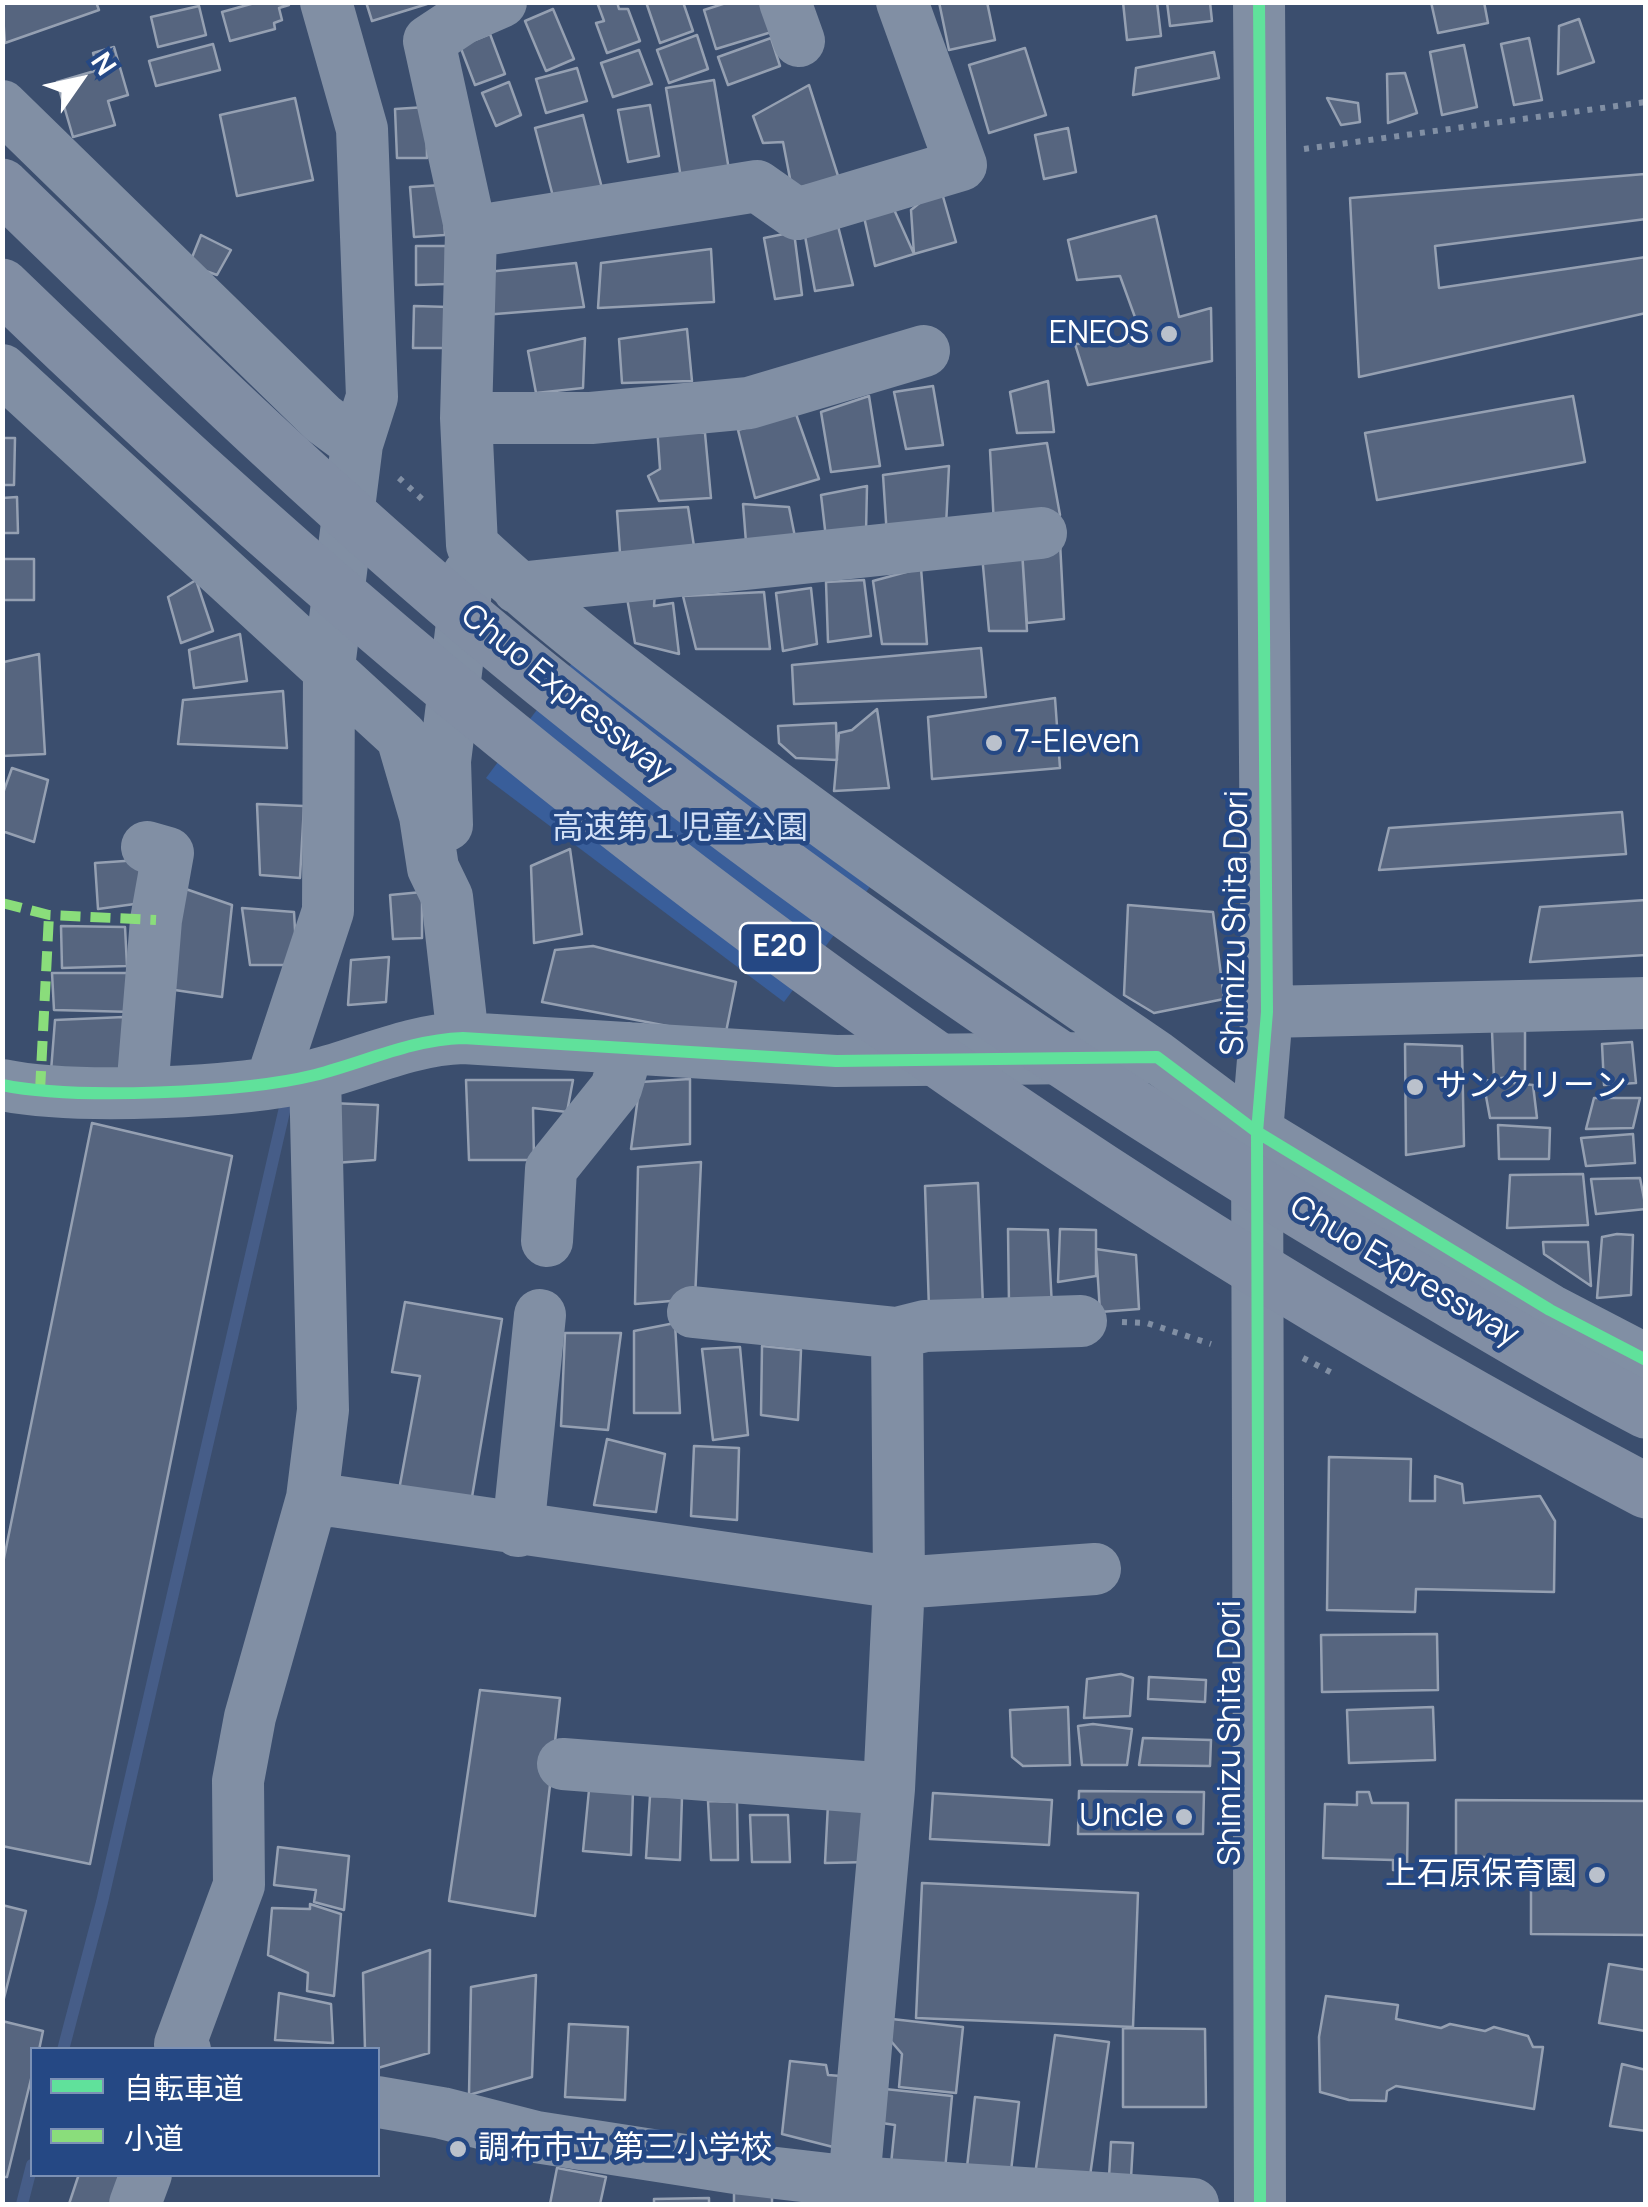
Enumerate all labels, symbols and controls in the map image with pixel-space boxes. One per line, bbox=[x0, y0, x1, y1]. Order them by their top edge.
north arrow bbox=[30, 30, 130, 130]
text: N bbox=[83, 44, 126, 82]
place label: ENEOS bbox=[1049, 315, 1149, 353]
marker: ENEOS bbox=[1158, 323, 1180, 345]
street label: Chuo Expressway bbox=[453, 597, 679, 791]
place label: 7-Eleven bbox=[1014, 724, 1140, 762]
marker: 7-Eleven bbox=[983, 732, 1005, 754]
street label: Shimizu Shita Dori bbox=[1214, 790, 1258, 1056]
park label: 高速第１児童公園 bbox=[552, 810, 808, 848]
road number: E20 bbox=[740, 923, 820, 973]
place label: サンクリーン bbox=[1435, 1068, 1627, 1106]
marker: サンクリーン bbox=[1404, 1076, 1426, 1098]
street label: Chuo Expressway bbox=[1282, 1188, 1526, 1356]
street label: Shimizu Shita Dori bbox=[1212, 1600, 1250, 1866]
place label: Uncle bbox=[1079, 1798, 1164, 1836]
marker: Uncle bbox=[1173, 1806, 1195, 1828]
place label: 上石原保育園 bbox=[1385, 1856, 1577, 1894]
marker: 上石原保育園 bbox=[1586, 1864, 1608, 1886]
legend bbox=[30, 2047, 380, 2177]
text: 自転車道 bbox=[124, 2067, 244, 2108]
text: 小道 bbox=[124, 2117, 184, 2158]
place label: 調布市立 第三小学校 bbox=[478, 2130, 772, 2168]
marker: 調布市立 第三小学校 bbox=[447, 2138, 469, 2160]

